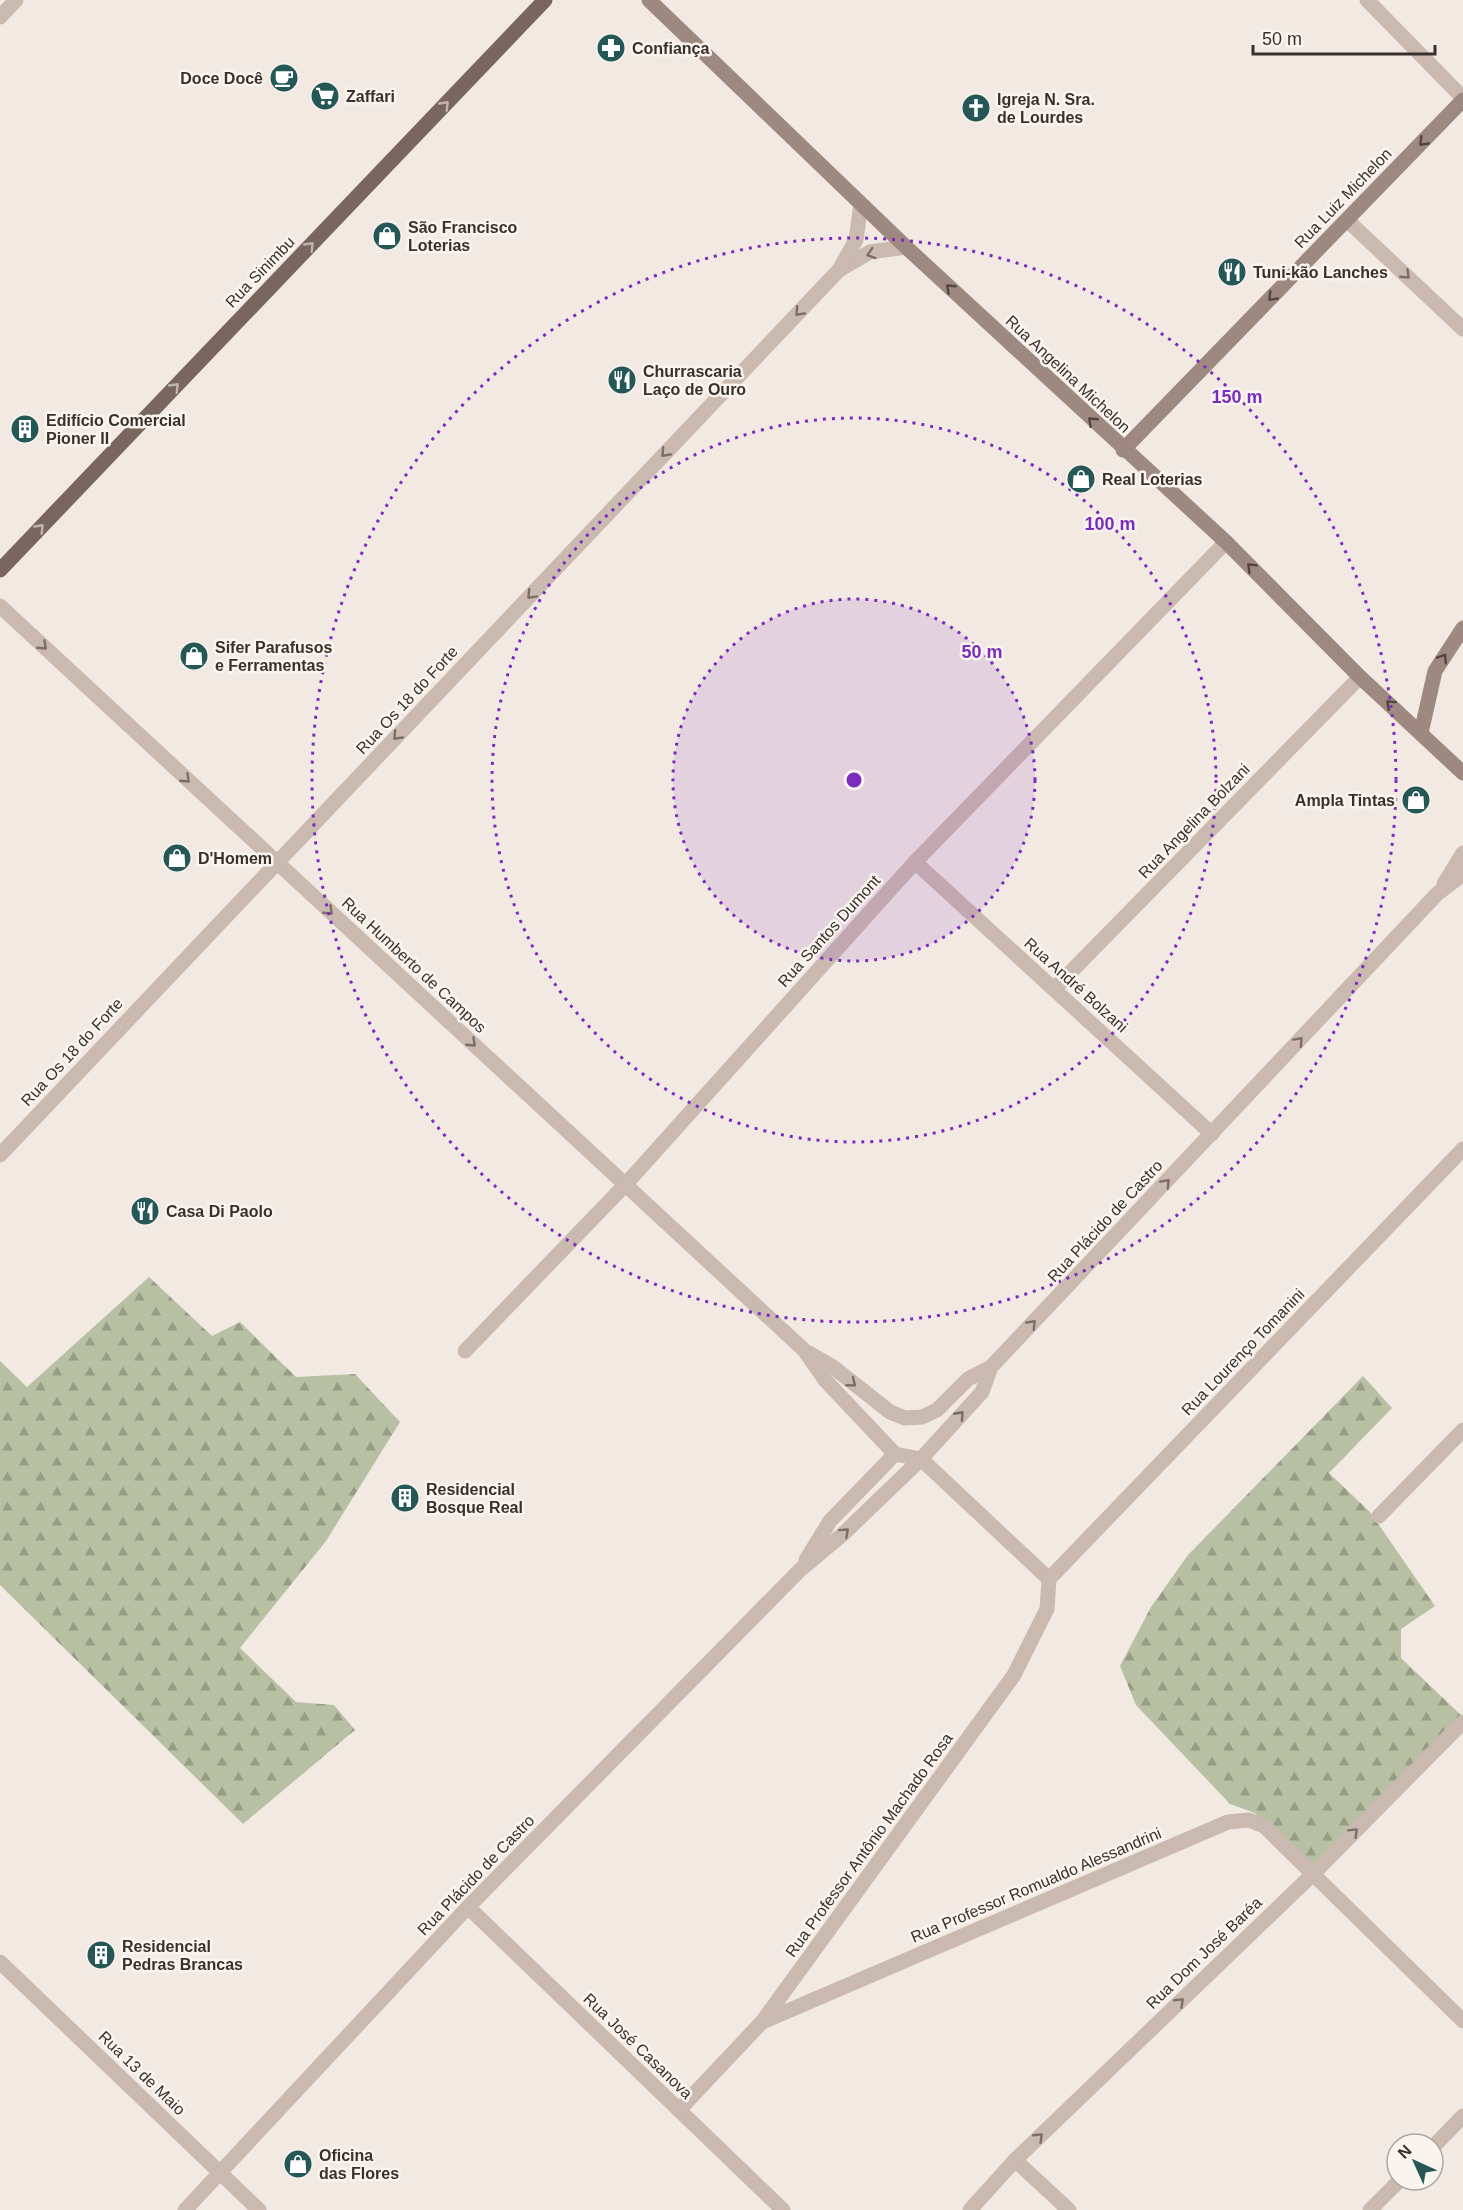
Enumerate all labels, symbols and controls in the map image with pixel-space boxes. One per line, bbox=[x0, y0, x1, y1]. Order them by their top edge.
scale bar bbox=[1253, 18, 1434, 56]
text: 50 m bbox=[1262, 29, 1302, 49]
pharmacy icon: Confiança bbox=[595, 32, 627, 64]
place label: Confiança bbox=[632, 40, 709, 57]
cafe icon: Doce Docê bbox=[268, 62, 300, 94]
place label: Doce Docê bbox=[180, 70, 263, 87]
supermarket icon: Zaffari bbox=[309, 80, 341, 112]
place label: Zaffari bbox=[346, 88, 395, 105]
place label: Igreja N. Sra. de Lourdes bbox=[997, 91, 1095, 126]
church icon: Igreja N. Sra. de Lourdes bbox=[960, 92, 992, 124]
one-way arrow bbox=[438, 101, 449, 111]
one-way arrow bbox=[1419, 135, 1430, 146]
street label: Rua Luiz Michelon bbox=[1291, 145, 1395, 251]
place label: São Francisco Loterias bbox=[408, 219, 518, 254]
shop icon: São Francisco Loterias bbox=[371, 220, 403, 252]
street label: Rua Sinimbu bbox=[222, 233, 298, 311]
one-way arrow bbox=[303, 242, 314, 252]
one-way arrow bbox=[866, 247, 877, 259]
restaurant icon: Tuni-kão Lanches bbox=[1216, 256, 1248, 288]
place label: Tuni-kão Lanches bbox=[1253, 264, 1388, 281]
one-way arrow bbox=[1399, 268, 1409, 279]
one-way arrow bbox=[946, 284, 956, 295]
one-way arrow bbox=[1269, 290, 1280, 301]
one-way arrow bbox=[795, 305, 806, 316]
street label: Rua Angelina Michelon bbox=[1002, 312, 1134, 436]
place label: Churrascaria Laço de Ouro bbox=[643, 363, 746, 398]
restaurant icon: Churrascaria Laço de Ouro bbox=[606, 364, 638, 396]
one-way arrow bbox=[168, 383, 179, 394]
text: 150 m bbox=[1211, 387, 1263, 407]
place label: Edifício Comercial Pioner II bbox=[46, 412, 186, 447]
building icon: Edifício Comercial Pioner II bbox=[9, 413, 41, 445]
one-way arrow bbox=[1089, 417, 1099, 428]
one-way arrow bbox=[661, 447, 672, 457]
shop icon: Real Loterias bbox=[1065, 463, 1097, 495]
place label: Real Loterias bbox=[1102, 471, 1203, 488]
text: 100 m bbox=[1084, 514, 1136, 534]
one-way arrow bbox=[33, 524, 44, 535]
one-way arrow bbox=[1247, 564, 1258, 574]
one-way arrow bbox=[527, 588, 538, 599]
one-way arrow bbox=[36, 639, 47, 650]
place label: Sifer Parafusos e Ferramentas bbox=[215, 639, 332, 674]
shop icon: Sifer Parafusos e Ferramentas bbox=[178, 640, 210, 672]
text: 50 m bbox=[961, 642, 1003, 662]
street label: Rua Os 18 do Forte bbox=[353, 643, 461, 757]
one-way arrow bbox=[1436, 654, 1447, 665]
one-way arrow bbox=[1386, 700, 1397, 711]
one-way arrow bbox=[393, 729, 404, 740]
street label: Rua Angelina Bolzani bbox=[1135, 760, 1253, 882]
centre of rings bbox=[844, 770, 864, 790]
one-way arrow bbox=[179, 772, 190, 783]
shop icon: Ampla Tintas bbox=[1400, 784, 1432, 816]
place label: Ampla Tintas bbox=[1295, 792, 1395, 809]
shop icon: D'Homem bbox=[161, 842, 193, 874]
place label: D'Homem bbox=[198, 850, 272, 867]
street label: Rua Santos Dumont bbox=[774, 871, 884, 990]
street label: Rua Humberto de Campos bbox=[339, 894, 489, 1036]
one-way arrow bbox=[323, 904, 333, 915]
street label: Rua André Bolzani bbox=[1021, 934, 1131, 1036]
street label: Rua Os 18 do Forte bbox=[18, 995, 126, 1109]
one-way arrow bbox=[465, 1036, 476, 1047]
one-way arrow bbox=[1292, 1037, 1303, 1048]
street label: Rua Plácido de Castro bbox=[1044, 1157, 1166, 1285]
one-way arrow bbox=[1159, 1179, 1170, 1190]
restaurant icon: Casa Di Paolo bbox=[129, 1195, 161, 1227]
place label: Casa Di Paolo bbox=[166, 1203, 273, 1220]
street label: Rua Lourenço Tomanini bbox=[1178, 1285, 1308, 1419]
one-way arrow bbox=[1024, 1321, 1035, 1332]
one-way arrow bbox=[846, 1375, 857, 1386]
one-way arrow bbox=[953, 1412, 964, 1422]
place label: Residencial Bosque Real bbox=[426, 1481, 523, 1516]
building icon: Residencial Bosque Real bbox=[389, 1482, 421, 1514]
one-way arrow bbox=[838, 1528, 848, 1539]
street label: Rua Professor Antônio Machado Rosa bbox=[782, 1730, 956, 1960]
street label: Rua Plácido de Castro bbox=[414, 1811, 538, 1938]
street label: Rua Professor Romualdo Alessandrini bbox=[908, 1824, 1164, 1946]
one-way arrow bbox=[1347, 1829, 1358, 1840]
street label: Rua Dom José Baréa bbox=[1143, 1894, 1265, 2012]
place label: Residencial Pedras Brancas bbox=[122, 1938, 243, 1973]
building icon: Residencial Pedras Brancas bbox=[85, 1939, 117, 1971]
street label: Rua José Casanova bbox=[580, 1990, 696, 2102]
one-way arrow bbox=[1173, 1998, 1183, 2009]
street label: Rua 13 de Maio bbox=[95, 2028, 189, 2118]
north arrow bbox=[1385, 2132, 1445, 2192]
one-way arrow bbox=[1032, 2134, 1043, 2145]
text: N bbox=[1395, 2142, 1415, 2162]
place label: Oficina das Flores bbox=[319, 2147, 399, 2182]
shop icon: Oficina das Flores bbox=[282, 2148, 314, 2180]

